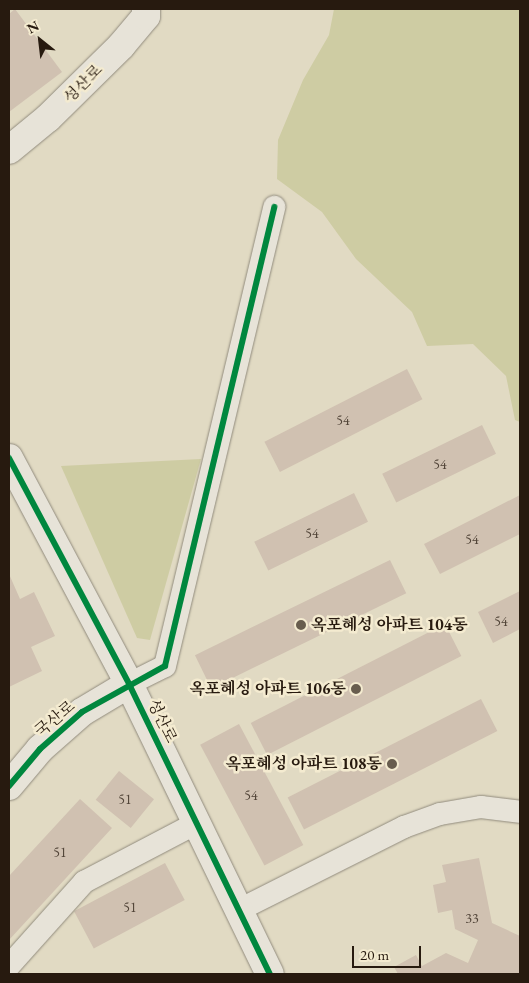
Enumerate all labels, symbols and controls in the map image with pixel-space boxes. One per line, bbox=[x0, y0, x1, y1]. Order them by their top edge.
north arrow bbox=[15, 15, 65, 65]
text: N bbox=[23, 16, 42, 38]
street label: 성산로 bbox=[60, 61, 106, 107]
house number: 54 bbox=[336, 412, 350, 428]
house number: 54 bbox=[433, 456, 447, 472]
house number: 54 bbox=[305, 525, 319, 541]
house number: 54 bbox=[465, 531, 479, 547]
house number: 54 bbox=[494, 613, 508, 629]
place label: 옥포혜성 아파트 104동 bbox=[311, 615, 468, 635]
marker: 옥포혜성 아파트 104동 bbox=[295, 619, 307, 631]
place label: 옥포혜성 아파트 106동 bbox=[189, 679, 346, 699]
marker: 옥포혜성 아파트 106동 bbox=[350, 683, 362, 695]
street label: 성산로 bbox=[143, 696, 181, 746]
street label: 국산로 bbox=[31, 697, 79, 741]
place label: 옥포혜성 아파트 108동 bbox=[225, 754, 382, 774]
marker: 옥포혜성 아파트 108동 bbox=[386, 758, 398, 770]
house number: 54 bbox=[244, 787, 258, 803]
house number: 51 bbox=[118, 791, 132, 807]
house number: 51 bbox=[53, 844, 67, 860]
house number: 51 bbox=[123, 899, 137, 915]
house number: 33 bbox=[465, 910, 479, 926]
scale bar bbox=[354, 936, 423, 968]
text: 20 m bbox=[360, 945, 389, 964]

